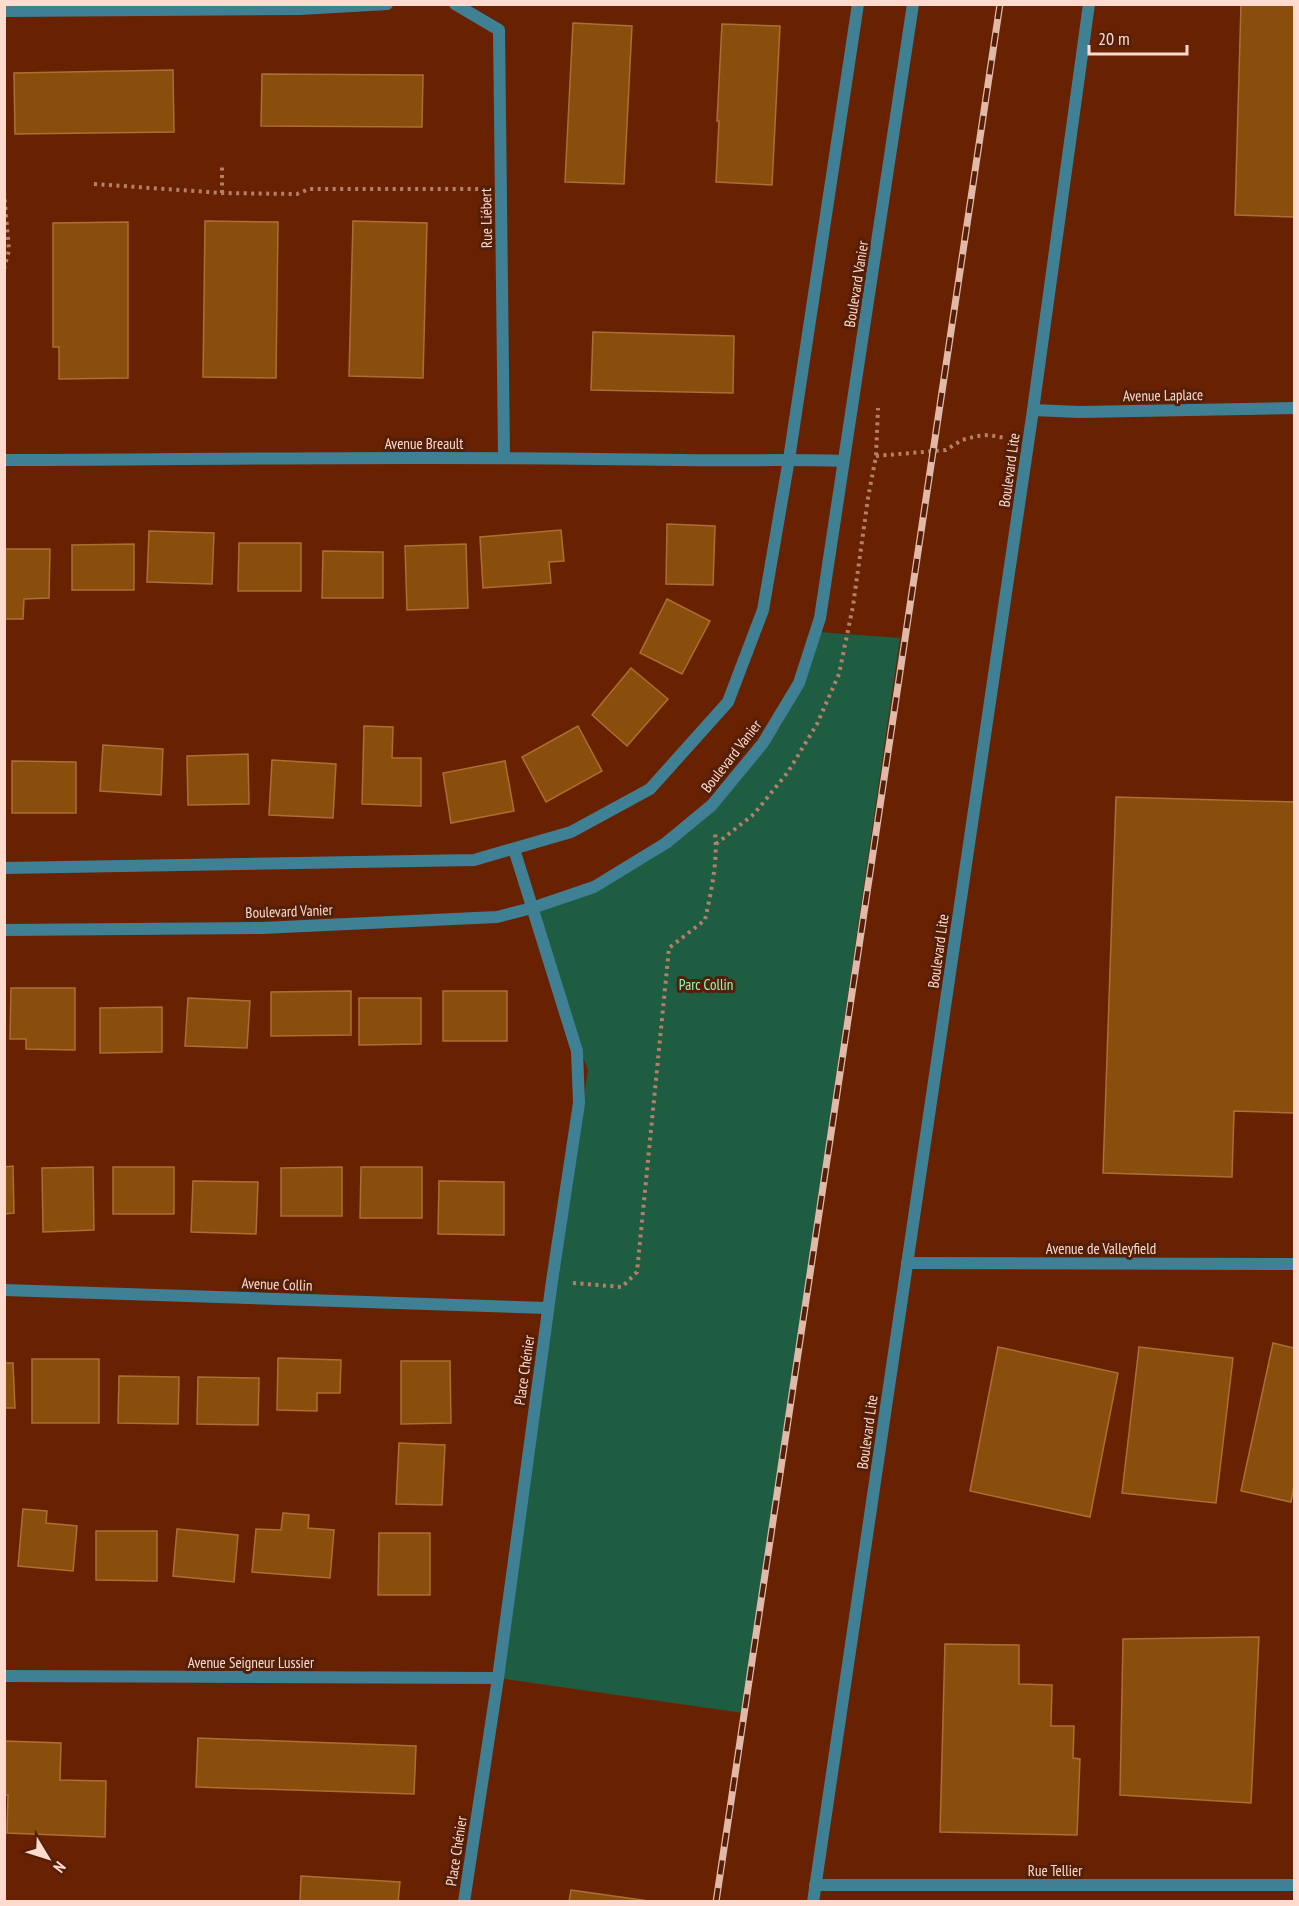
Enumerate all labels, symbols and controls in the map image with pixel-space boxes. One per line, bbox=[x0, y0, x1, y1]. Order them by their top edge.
scale bar bbox=[1089, 18, 1186, 56]
text: 20 m bbox=[1098, 27, 1130, 50]
street label: Rue Liébert bbox=[476, 188, 496, 248]
street label: Boulevard Vanier bbox=[840, 239, 872, 329]
street label: Avenue Laplace bbox=[1123, 385, 1203, 405]
street label: Boulevard Lite bbox=[994, 432, 1024, 508]
street label: Avenue Breault bbox=[385, 434, 463, 453]
street label: Boulevard Vanier bbox=[697, 715, 766, 796]
street label: Boulevard Vanier bbox=[245, 900, 334, 922]
street label: Boulevard Lite bbox=[923, 913, 953, 989]
park label: Parc Collin bbox=[679, 975, 733, 994]
street label: Avenue de Valleyfield bbox=[1046, 1239, 1156, 1258]
street label: Avenue Collin bbox=[241, 1273, 313, 1295]
street label: Place Chénier bbox=[510, 1333, 538, 1406]
street label: Boulevard Lite bbox=[852, 1394, 882, 1470]
street label: Avenue Seigneur Lussier bbox=[188, 1653, 315, 1672]
street label: Place Chénier bbox=[441, 1814, 471, 1887]
north arrow bbox=[18, 1828, 78, 1888]
text: N bbox=[49, 1858, 70, 1877]
street label: Rue Tellier bbox=[1028, 1861, 1083, 1880]

